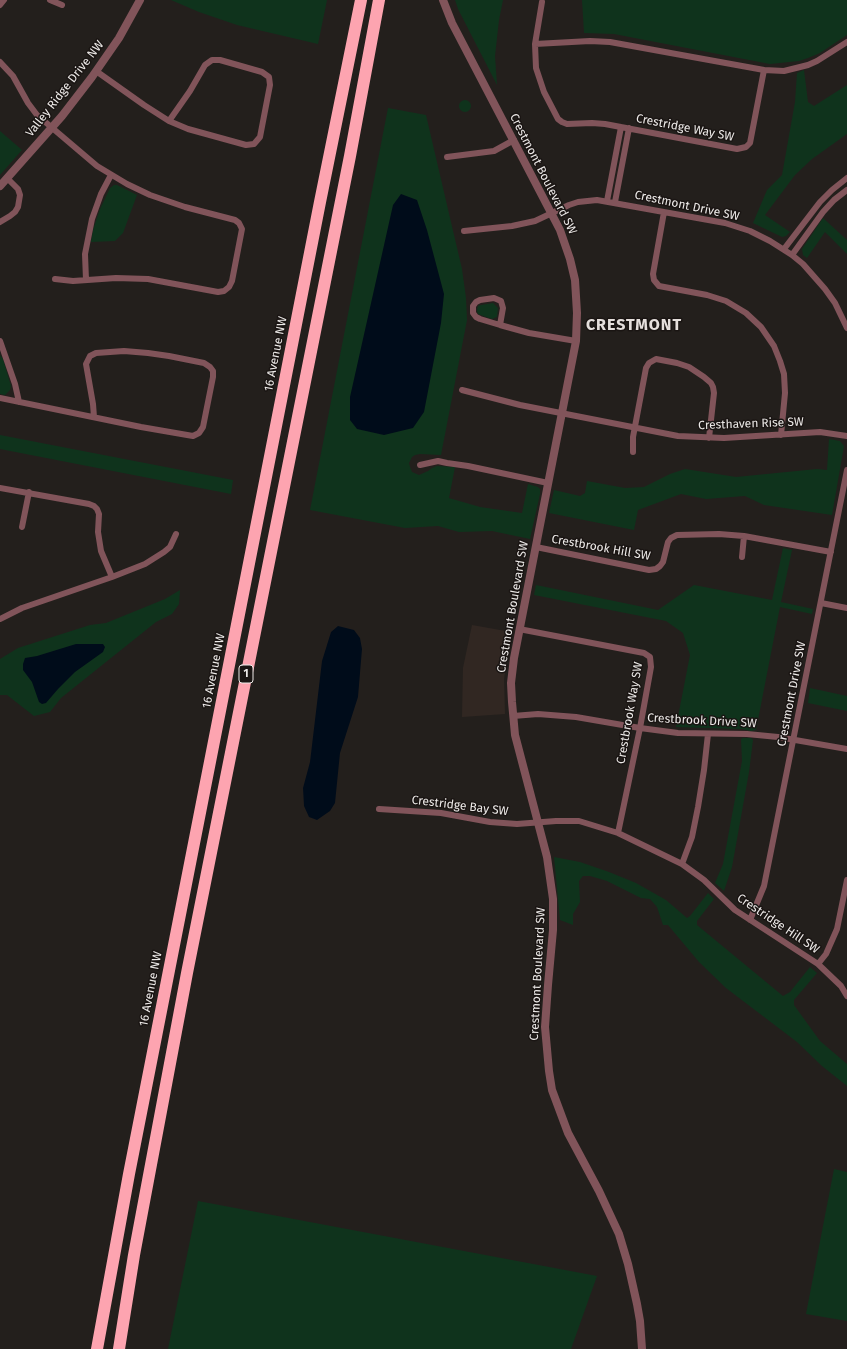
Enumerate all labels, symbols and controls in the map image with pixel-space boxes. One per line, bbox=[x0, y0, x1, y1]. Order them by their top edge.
street label: Valley Ridge Drive NW bbox=[23, 38, 107, 140]
street label: Crestmont Boulevard SW bbox=[506, 111, 580, 237]
street label: Crestridge Way SW bbox=[635, 111, 735, 145]
street label: Crestmont Drive SW bbox=[633, 188, 741, 224]
street label: 16 Avenue NW bbox=[262, 315, 290, 393]
district label: CRESTMONT bbox=[586, 316, 682, 336]
street label: Cresthaven Rise SW bbox=[698, 415, 804, 433]
street label: Crestbrook Hill SW bbox=[550, 532, 652, 564]
street label: Crestmont Boulevard SW bbox=[494, 540, 532, 674]
street label: 16 Avenue NW bbox=[200, 632, 228, 710]
street label: Crestmont Drive SW bbox=[775, 640, 809, 748]
street label: Crestbrook Way SW bbox=[614, 661, 646, 765]
road number: 1 bbox=[239, 665, 253, 683]
street label: Crestbrook Drive SW bbox=[647, 711, 757, 731]
street label: Crestridge Bay SW bbox=[411, 793, 509, 819]
street label: Crestridge Hill SW bbox=[734, 891, 822, 957]
street label: Crestmont Boulevard SW bbox=[527, 907, 549, 1041]
street label: 16 Avenue NW bbox=[137, 950, 165, 1028]

